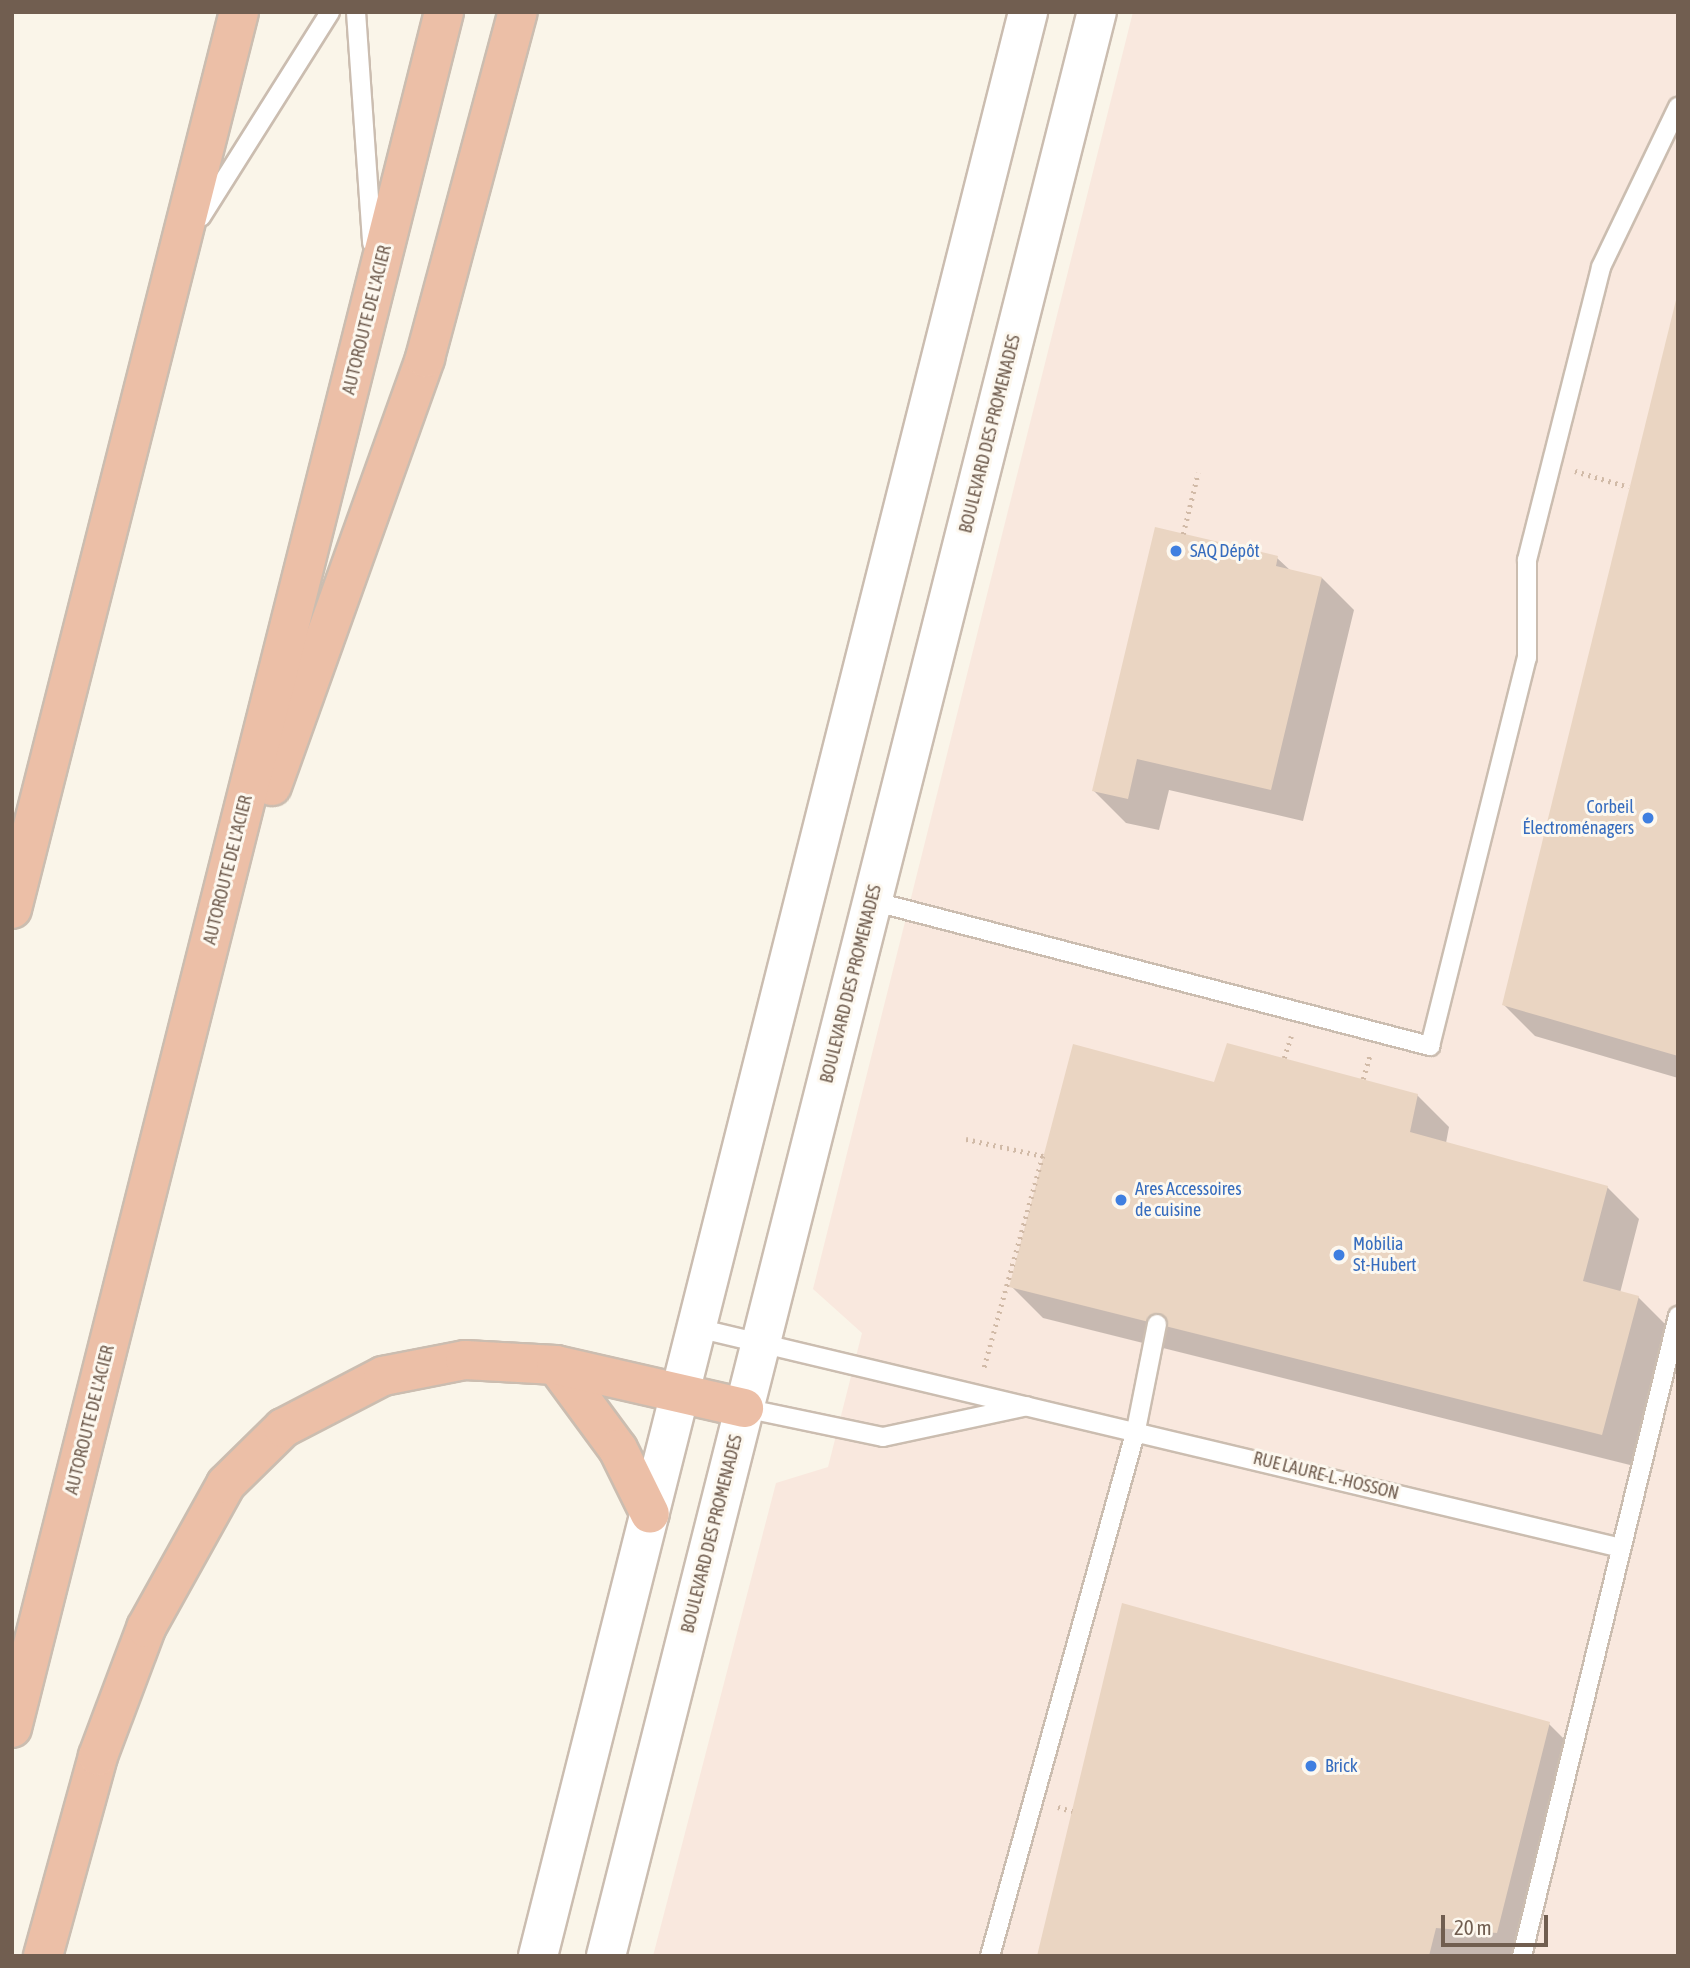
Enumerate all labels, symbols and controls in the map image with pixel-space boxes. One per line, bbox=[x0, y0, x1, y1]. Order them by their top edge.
street label: AUTOROUTE DE L'ACIER bbox=[338, 243, 396, 397]
street label: BOULEVARD DES PROMENADES bbox=[955, 333, 1025, 535]
place label: SAQ Dépôt bbox=[1190, 540, 1260, 562]
marker: SAQ Dépôt bbox=[1168, 543, 1184, 559]
street label: AUTOROUTE DE L'ACIER bbox=[199, 793, 257, 947]
place label: Corbeil Électroménagers bbox=[1523, 797, 1634, 840]
marker: Corbeil Électroménagers bbox=[1640, 810, 1656, 826]
street label: BOULEVARD DES PROMENADES bbox=[816, 883, 886, 1085]
place label: Ares Accessoires de cuisine bbox=[1135, 1179, 1242, 1222]
marker: Ares Accessoires de cuisine bbox=[1113, 1192, 1129, 1208]
place label: Mobilia St-Hubert bbox=[1353, 1234, 1416, 1276]
marker: Mobilia St-Hubert bbox=[1331, 1247, 1347, 1263]
street label: AUTOROUTE DE L'ACIER bbox=[61, 1343, 119, 1497]
street label: BOULEVARD DES PROMENADES bbox=[677, 1433, 747, 1635]
street label: RUE LAURE-L.-HOSSON bbox=[1251, 1447, 1401, 1505]
place label: Brick bbox=[1325, 1755, 1358, 1777]
marker: Brick bbox=[1303, 1758, 1319, 1774]
scale bar bbox=[1445, 1902, 1552, 1946]
text: 20 m bbox=[1454, 1915, 1492, 1939]

